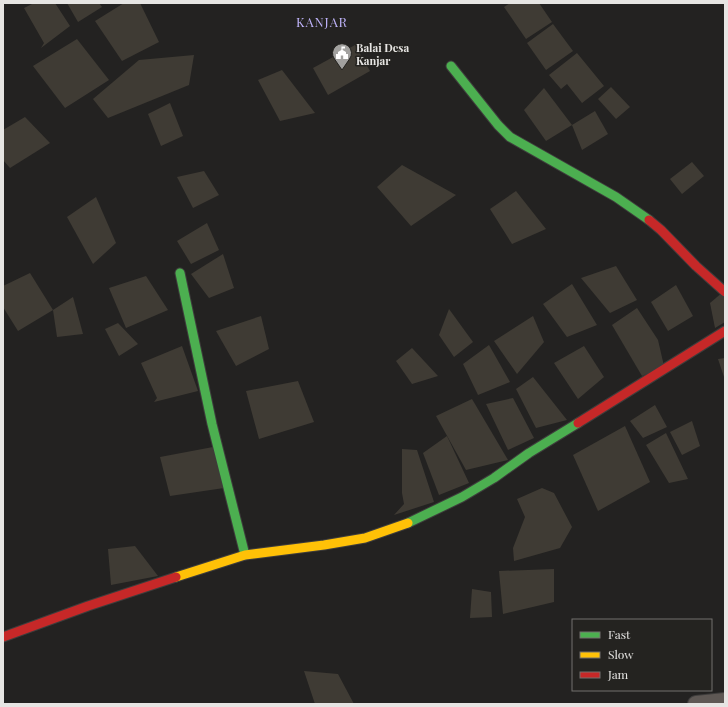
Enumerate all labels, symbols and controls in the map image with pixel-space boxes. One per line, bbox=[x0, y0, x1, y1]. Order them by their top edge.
district label: KANJAR bbox=[296, 13, 348, 30]
place label: Balai Desa Kanjar bbox=[356, 40, 409, 68]
public building icon: Balai Desa Kanjar bbox=[331, 42, 353, 70]
legend bbox=[572, 619, 712, 691]
text: Fast bbox=[608, 626, 631, 642]
text: Slow bbox=[608, 646, 634, 662]
text: Jam bbox=[607, 666, 629, 682]

